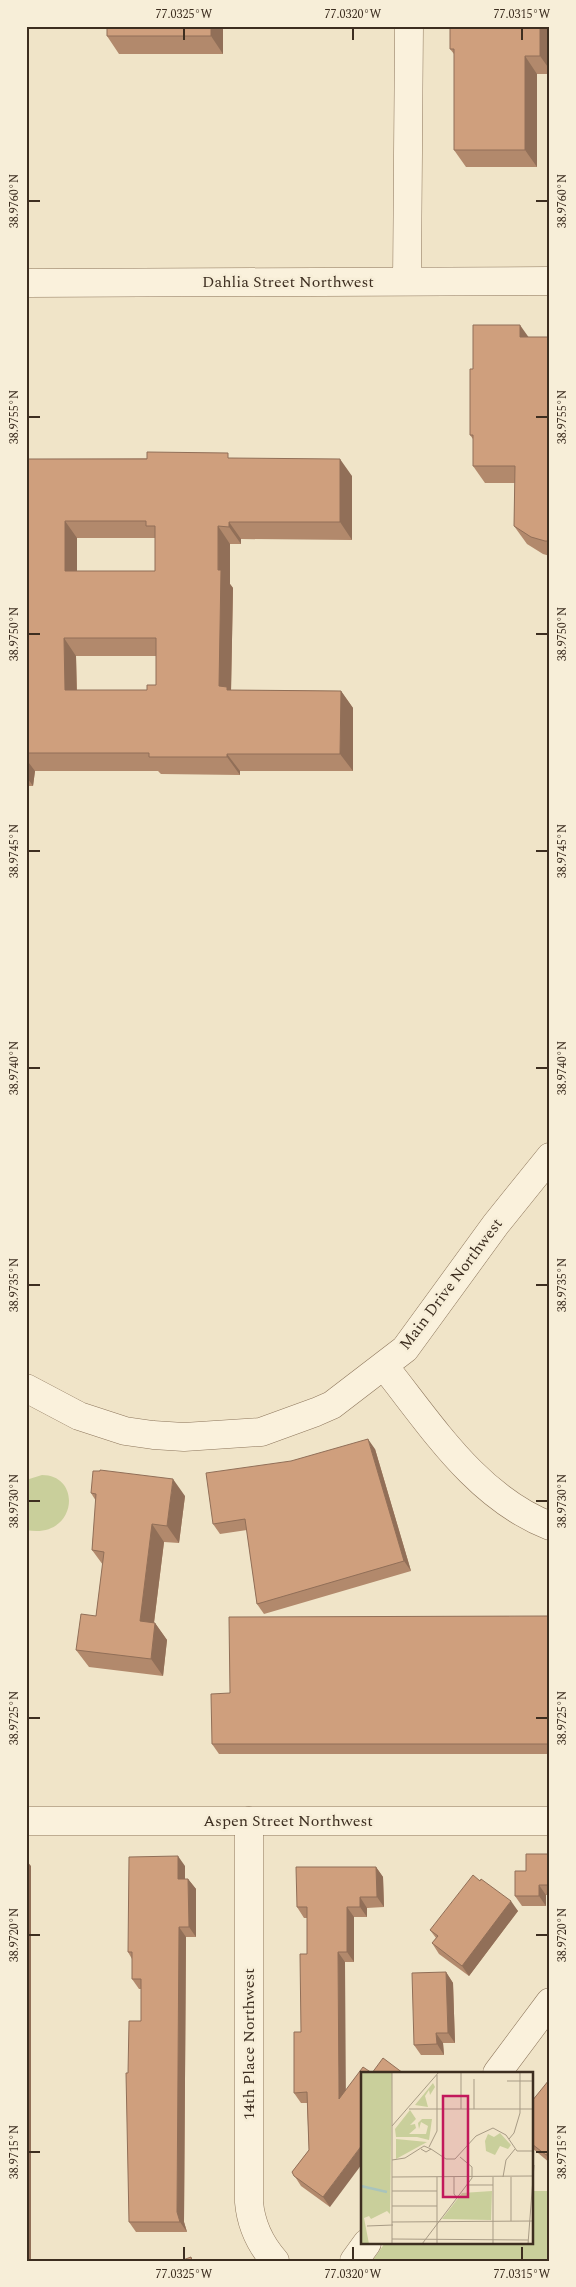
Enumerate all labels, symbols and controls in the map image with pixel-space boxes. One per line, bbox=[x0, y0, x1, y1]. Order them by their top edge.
text: 77.0325°W bbox=[156, 5, 213, 24]
text: 77.0320°W bbox=[325, 5, 382, 24]
text: 77.0315°W bbox=[494, 5, 551, 24]
text: 38.9760°N bbox=[5, 174, 24, 228]
text: 38.9760°N bbox=[553, 174, 572, 228]
street label: Dahlia Street Northwest bbox=[202, 270, 374, 294]
text: 38.9755°N bbox=[5, 390, 24, 444]
text: 38.9755°N bbox=[553, 390, 572, 444]
text: 38.9750°N bbox=[5, 607, 24, 661]
text: 38.9750°N bbox=[553, 607, 572, 661]
text: 38.9745°N bbox=[5, 824, 24, 878]
text: 38.9745°N bbox=[553, 824, 572, 878]
text: 38.9740°N bbox=[5, 1041, 24, 1095]
text: 38.9740°N bbox=[553, 1041, 572, 1095]
street label: Main Drive Northwest bbox=[393, 1213, 509, 1355]
text: 38.9735°N bbox=[5, 1258, 24, 1312]
text: 38.9735°N bbox=[553, 1258, 572, 1312]
text: 38.9730°N bbox=[5, 1474, 24, 1528]
text: 38.9730°N bbox=[553, 1474, 572, 1528]
text: 38.9725°N bbox=[5, 1691, 24, 1745]
text: 38.9725°N bbox=[553, 1691, 572, 1745]
street label: Aspen Street Northwest bbox=[203, 1809, 373, 1833]
text: 38.9720°N bbox=[5, 1908, 24, 1962]
text: 38.9720°N bbox=[553, 1908, 572, 1962]
street label: 14th Place Northwest bbox=[237, 1968, 261, 2120]
inset map bbox=[361, 2072, 534, 2244]
text: 38.9715°N bbox=[5, 2125, 24, 2179]
text: 38.9715°N bbox=[553, 2125, 572, 2179]
text: 77.0325°W bbox=[156, 2265, 213, 2284]
text: 77.0320°W bbox=[325, 2265, 382, 2284]
text: 77.0315°W bbox=[494, 2265, 551, 2284]

